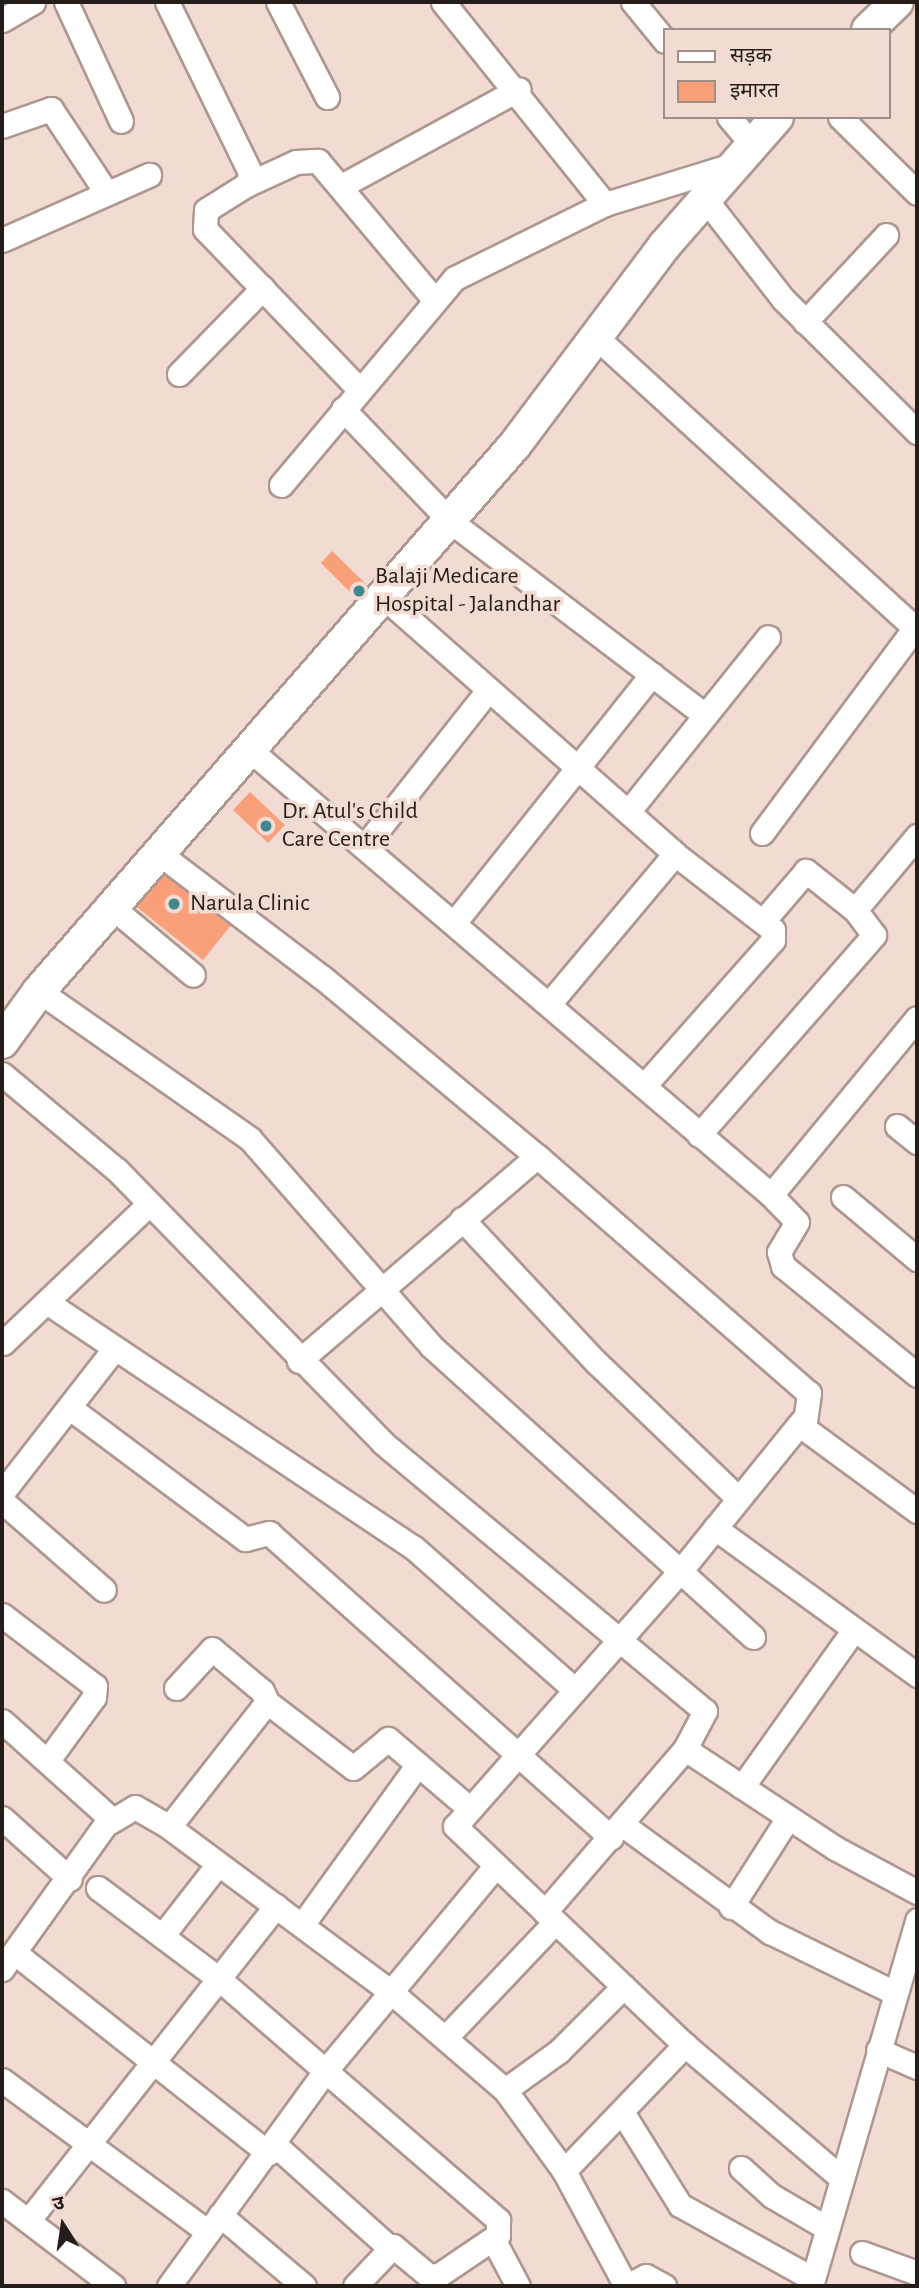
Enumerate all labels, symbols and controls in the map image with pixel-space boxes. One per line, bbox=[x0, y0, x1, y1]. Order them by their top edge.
legend bbox=[664, 28, 891, 119]
text: सड़क bbox=[730, 45, 772, 66]
text: इमारत bbox=[730, 80, 779, 101]
place label: Balaji Medicare Hospital - Jalandhar bbox=[375, 563, 560, 619]
marker: Balaji Medicare Hospital - Jalandhar bbox=[349, 581, 369, 601]
place label: Dr. Atul's Child Care Centre bbox=[282, 798, 418, 854]
marker: Dr. Atul's Child Care Centre bbox=[256, 816, 276, 836]
place label: Narula Clinic bbox=[190, 890, 309, 918]
marker: Narula Clinic bbox=[164, 894, 184, 914]
north arrow bbox=[28, 2190, 98, 2260]
text: उ bbox=[51, 2194, 66, 2214]

